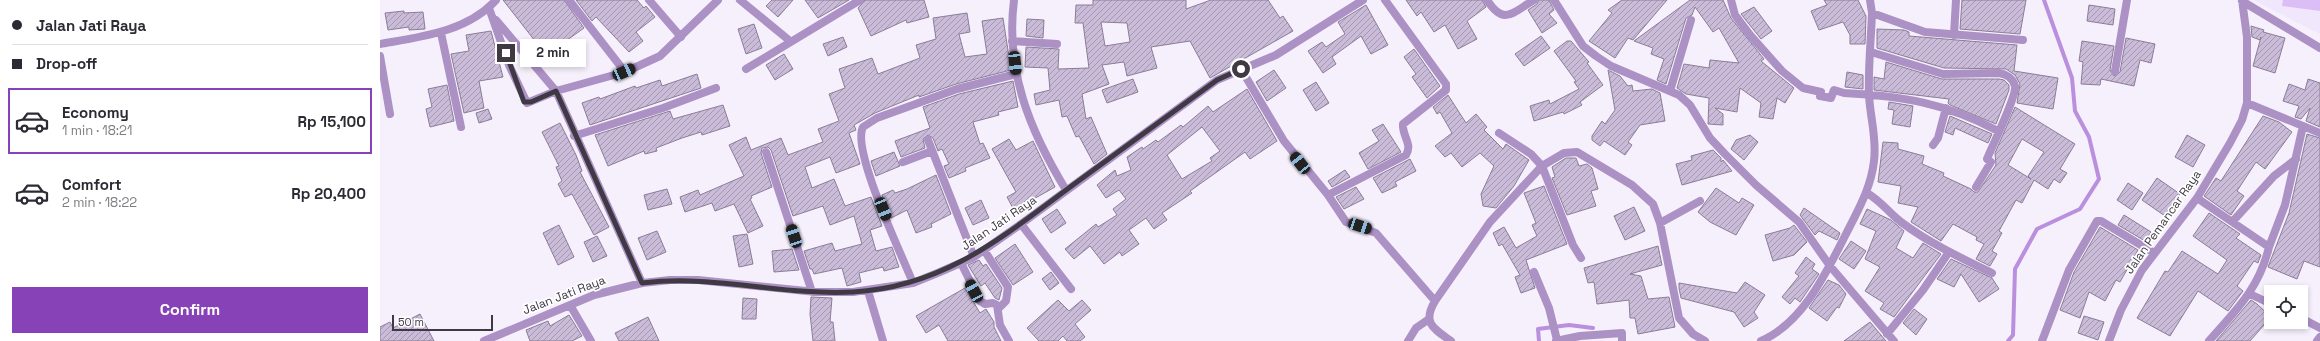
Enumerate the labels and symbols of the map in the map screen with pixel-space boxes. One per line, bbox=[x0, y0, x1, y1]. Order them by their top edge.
callout: 2 min bbox=[520, 39, 586, 67]
route end bbox=[497, 44, 515, 62]
car bbox=[1008, 50, 1022, 76]
route start bbox=[1232, 60, 1250, 78]
car bbox=[611, 62, 637, 82]
car bbox=[1288, 150, 1312, 176]
street label: Jalan Pemancar Raya bbox=[2121, 167, 2205, 277]
street label: Jalan Jati Raya bbox=[958, 192, 1040, 254]
car bbox=[873, 196, 893, 222]
car bbox=[1347, 217, 1373, 235]
car bbox=[785, 223, 803, 249]
street label: Jalan Jati Raya bbox=[520, 272, 608, 318]
car bbox=[963, 278, 985, 304]
scale bar bbox=[392, 313, 493, 332]

